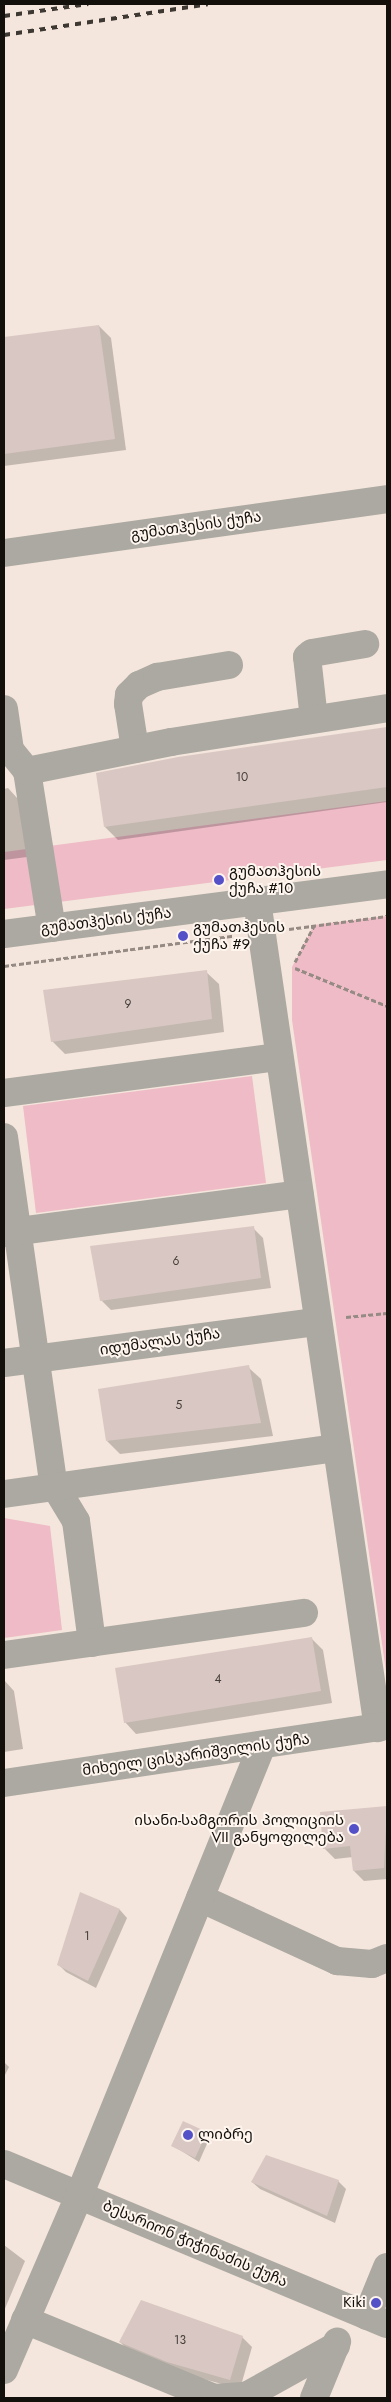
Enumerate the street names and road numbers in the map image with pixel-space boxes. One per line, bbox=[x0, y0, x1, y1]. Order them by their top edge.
street label: გუმათჰესის ქუჩა bbox=[130, 508, 262, 544]
street label: გუმათჰესის ქუჩა bbox=[40, 904, 172, 938]
street label: იდუმალას ქუჩა bbox=[99, 1325, 221, 1359]
street label: მიხეილ ცისკარიშვილის ქუჩა bbox=[81, 1730, 311, 1780]
street label: ბესარიონ ჭიჭინაძის ქუჩა bbox=[100, 2197, 290, 2291]

